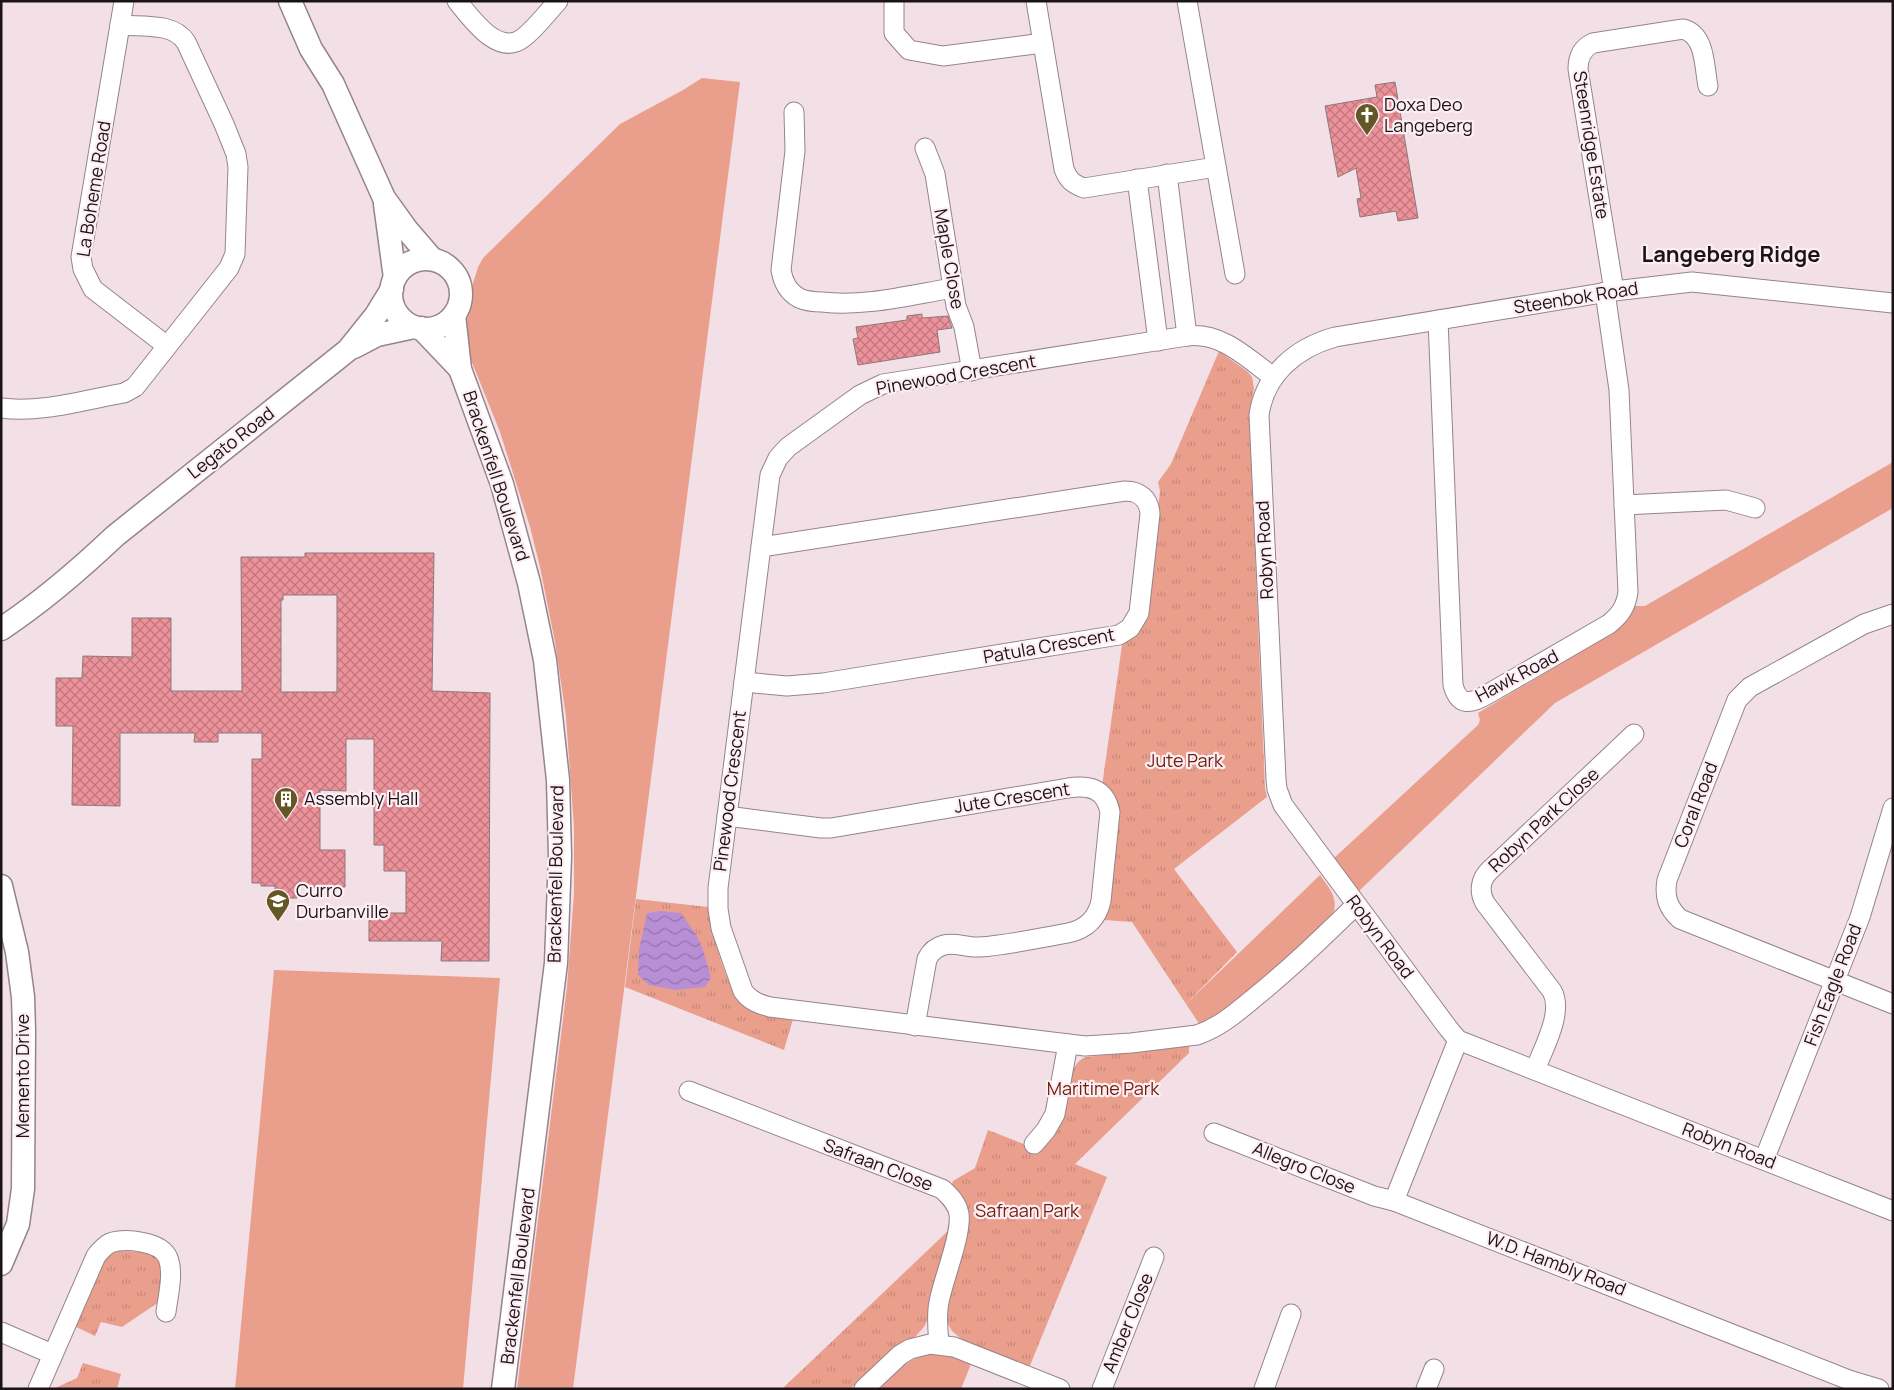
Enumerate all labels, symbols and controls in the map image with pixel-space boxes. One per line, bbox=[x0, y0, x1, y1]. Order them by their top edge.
street label: Steenridge Estate bbox=[1568, 69, 1616, 221]
place label: Doxa Deo Langeberg bbox=[1384, 92, 1473, 137]
church icon: Doxa Deo Langeberg bbox=[1354, 102, 1380, 136]
street label: La Boheme Road bbox=[70, 119, 116, 259]
street label: Maple Close bbox=[929, 207, 971, 311]
district label: Langeberg Ridge bbox=[1641, 239, 1821, 269]
street label: Steenbok Road bbox=[1512, 275, 1640, 319]
street label: Pinewood Crescent bbox=[874, 348, 1038, 400]
street label: Brackenfell Boulevard bbox=[458, 387, 536, 564]
street label: Legato Road bbox=[182, 401, 279, 484]
street label: Robyn Road bbox=[1249, 500, 1279, 600]
street label: Patula Crescent bbox=[981, 622, 1116, 668]
street label: Hawk Road bbox=[1471, 643, 1562, 707]
street label: Pinewood Crescent bbox=[707, 709, 751, 873]
park label: Jute Park bbox=[1147, 748, 1224, 772]
street label: Coral Road bbox=[1668, 758, 1722, 851]
street label: Robyn Park Close bbox=[1483, 762, 1604, 877]
street label: Jute Crescent bbox=[952, 776, 1072, 818]
street label: Brackenfell Boulevard bbox=[541, 785, 569, 963]
building icon: Assembly Hall bbox=[273, 786, 299, 820]
place label: Assembly Hall bbox=[304, 786, 419, 810]
place label: Curro Durbanville bbox=[296, 878, 389, 923]
school or university icon: Curro Durbanville bbox=[265, 888, 291, 922]
street label: Robyn Road bbox=[1342, 890, 1420, 983]
street label: Fish Eagle Road bbox=[1798, 920, 1866, 1049]
street label: Memento Drive bbox=[10, 1014, 34, 1138]
park label: Maritime Park bbox=[1047, 1076, 1160, 1100]
street label: Robyn Road bbox=[1679, 1116, 1780, 1174]
street label: Safraan Close bbox=[820, 1132, 937, 1196]
street label: Allegro Close bbox=[1249, 1136, 1359, 1199]
street label: Brackenfell Boulevard bbox=[494, 1186, 540, 1366]
park label: Safraan Park bbox=[975, 1198, 1080, 1222]
street label: W.D. Hambly Road bbox=[1483, 1225, 1630, 1301]
street label: Amber Close bbox=[1096, 1269, 1158, 1376]

